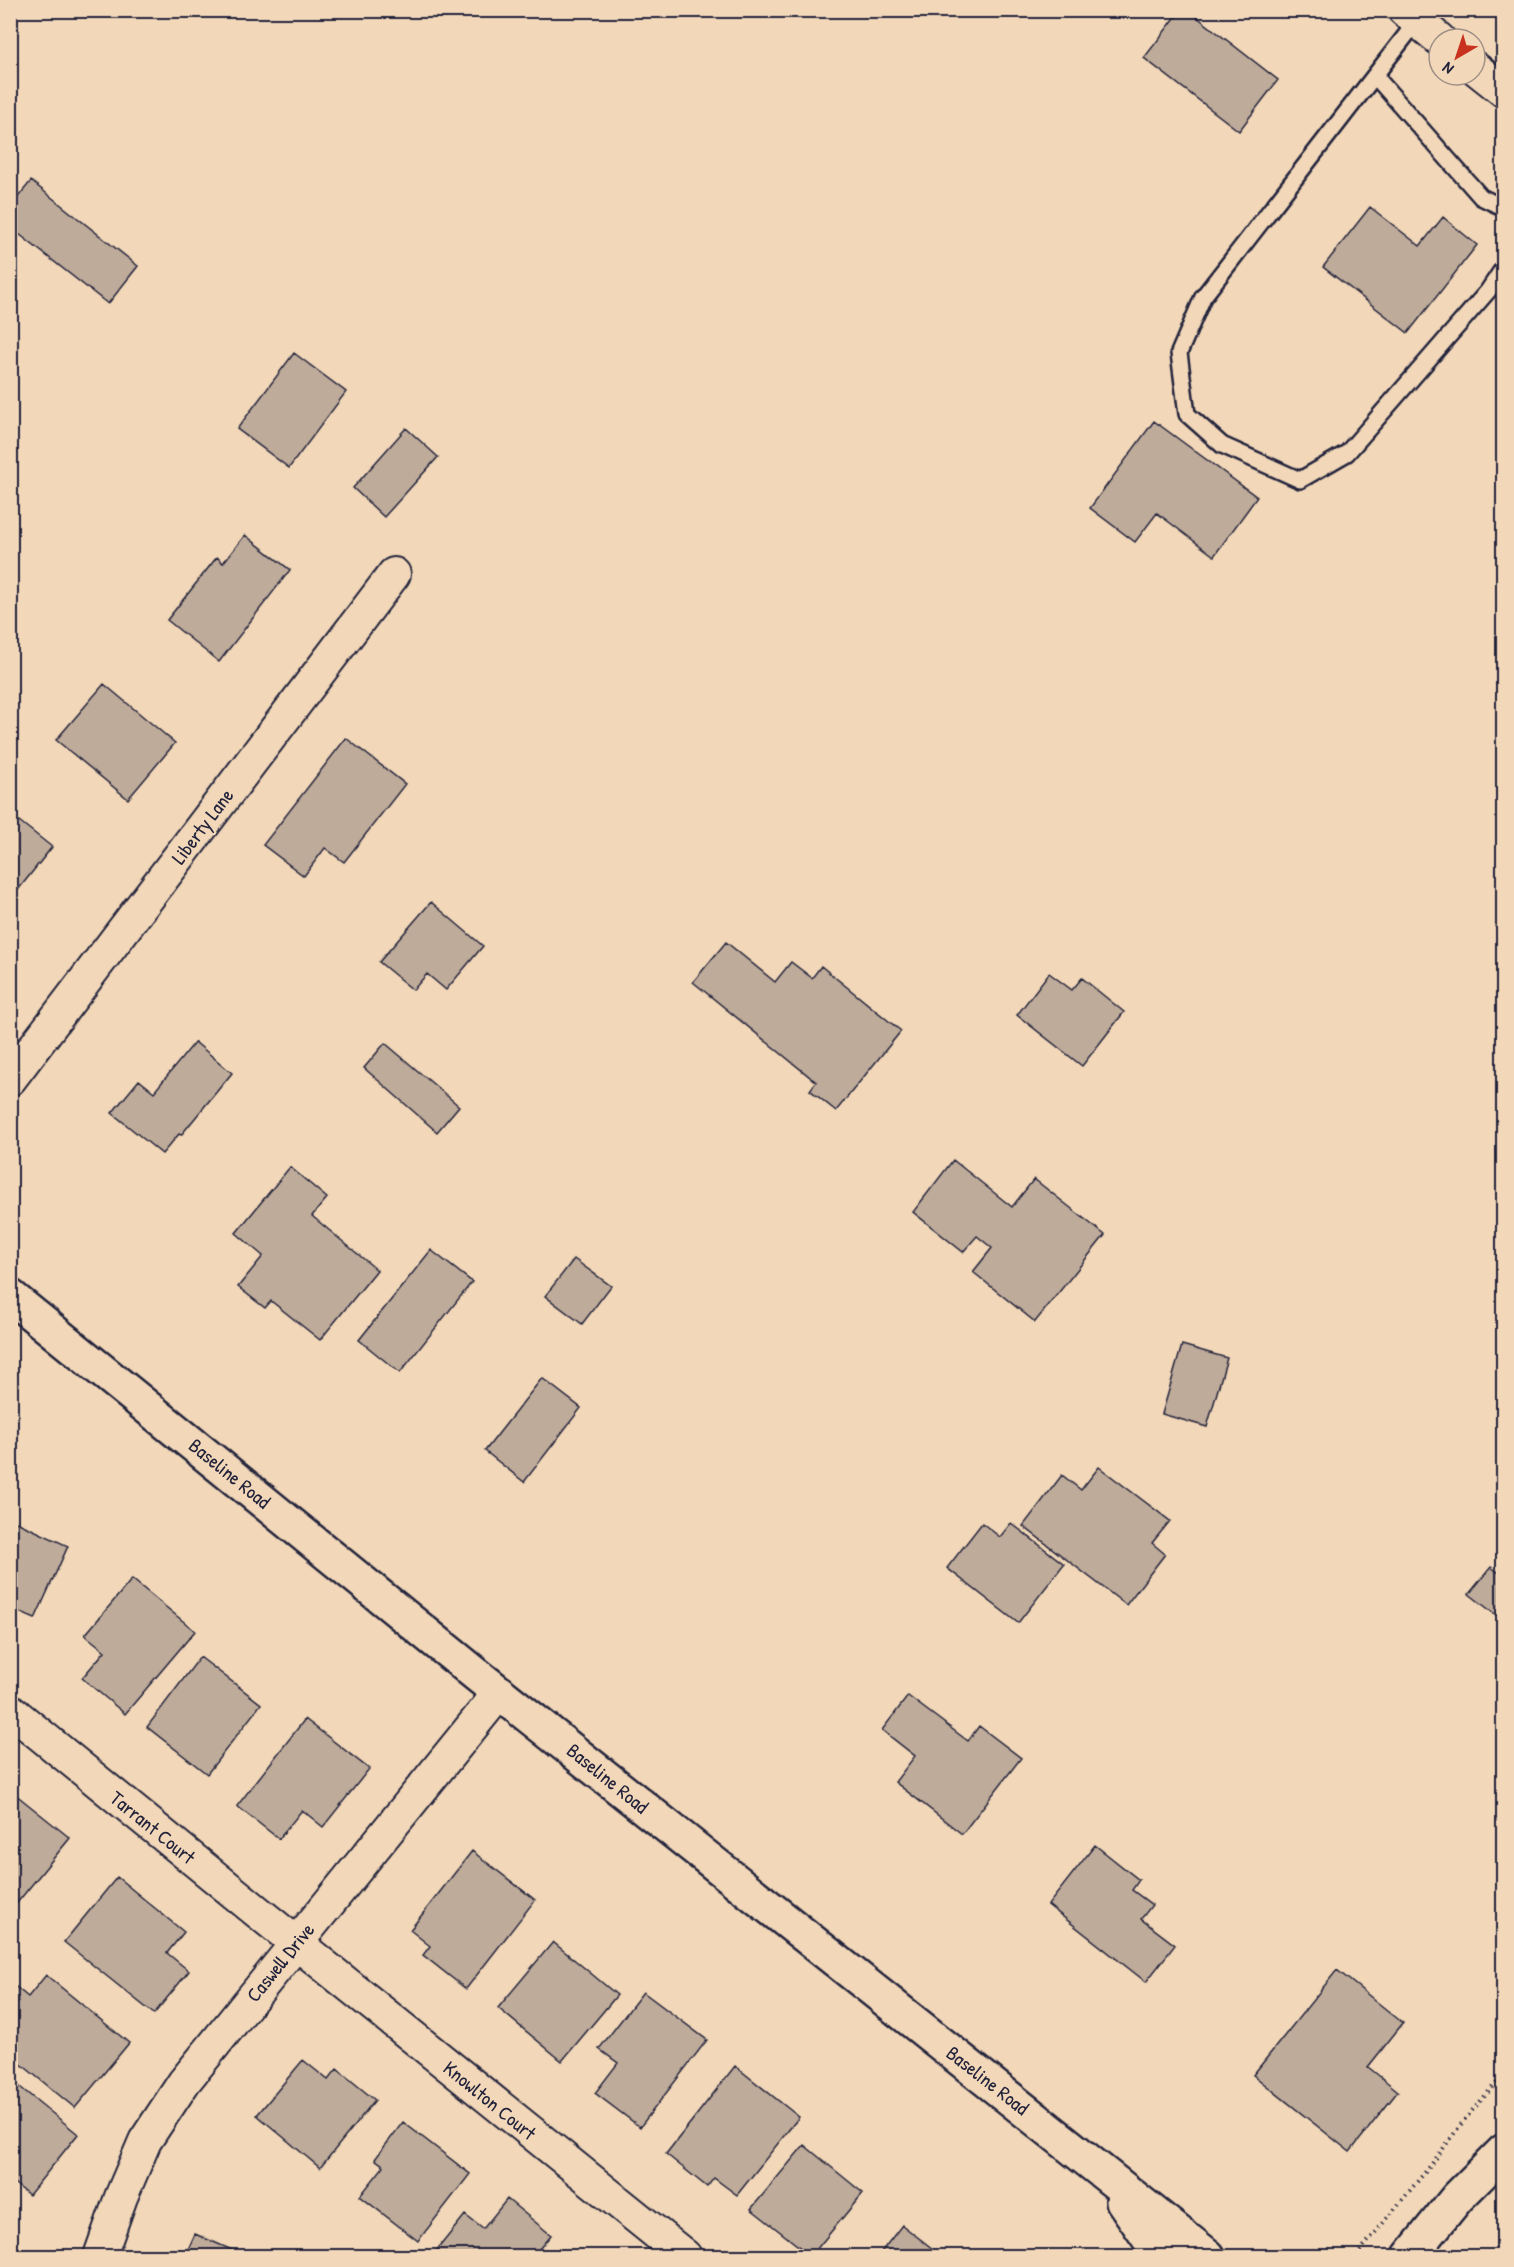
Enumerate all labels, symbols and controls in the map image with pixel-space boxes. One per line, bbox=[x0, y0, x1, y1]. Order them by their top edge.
north arrow bbox=[1427, 27, 1487, 87]
text: N bbox=[1437, 57, 1458, 80]
street label: Liberty Lane bbox=[165, 783, 239, 869]
street label: Baseline Road bbox=[183, 1432, 277, 1514]
street label: Baseline Road bbox=[561, 1737, 655, 1819]
street label: Tarrant Court bbox=[105, 1784, 202, 1870]
street label: Caswell Drive bbox=[240, 1917, 320, 2007]
street label: Baseline Road bbox=[941, 2039, 1035, 2121]
street label: Knowlton Court bbox=[438, 2054, 543, 2147]

